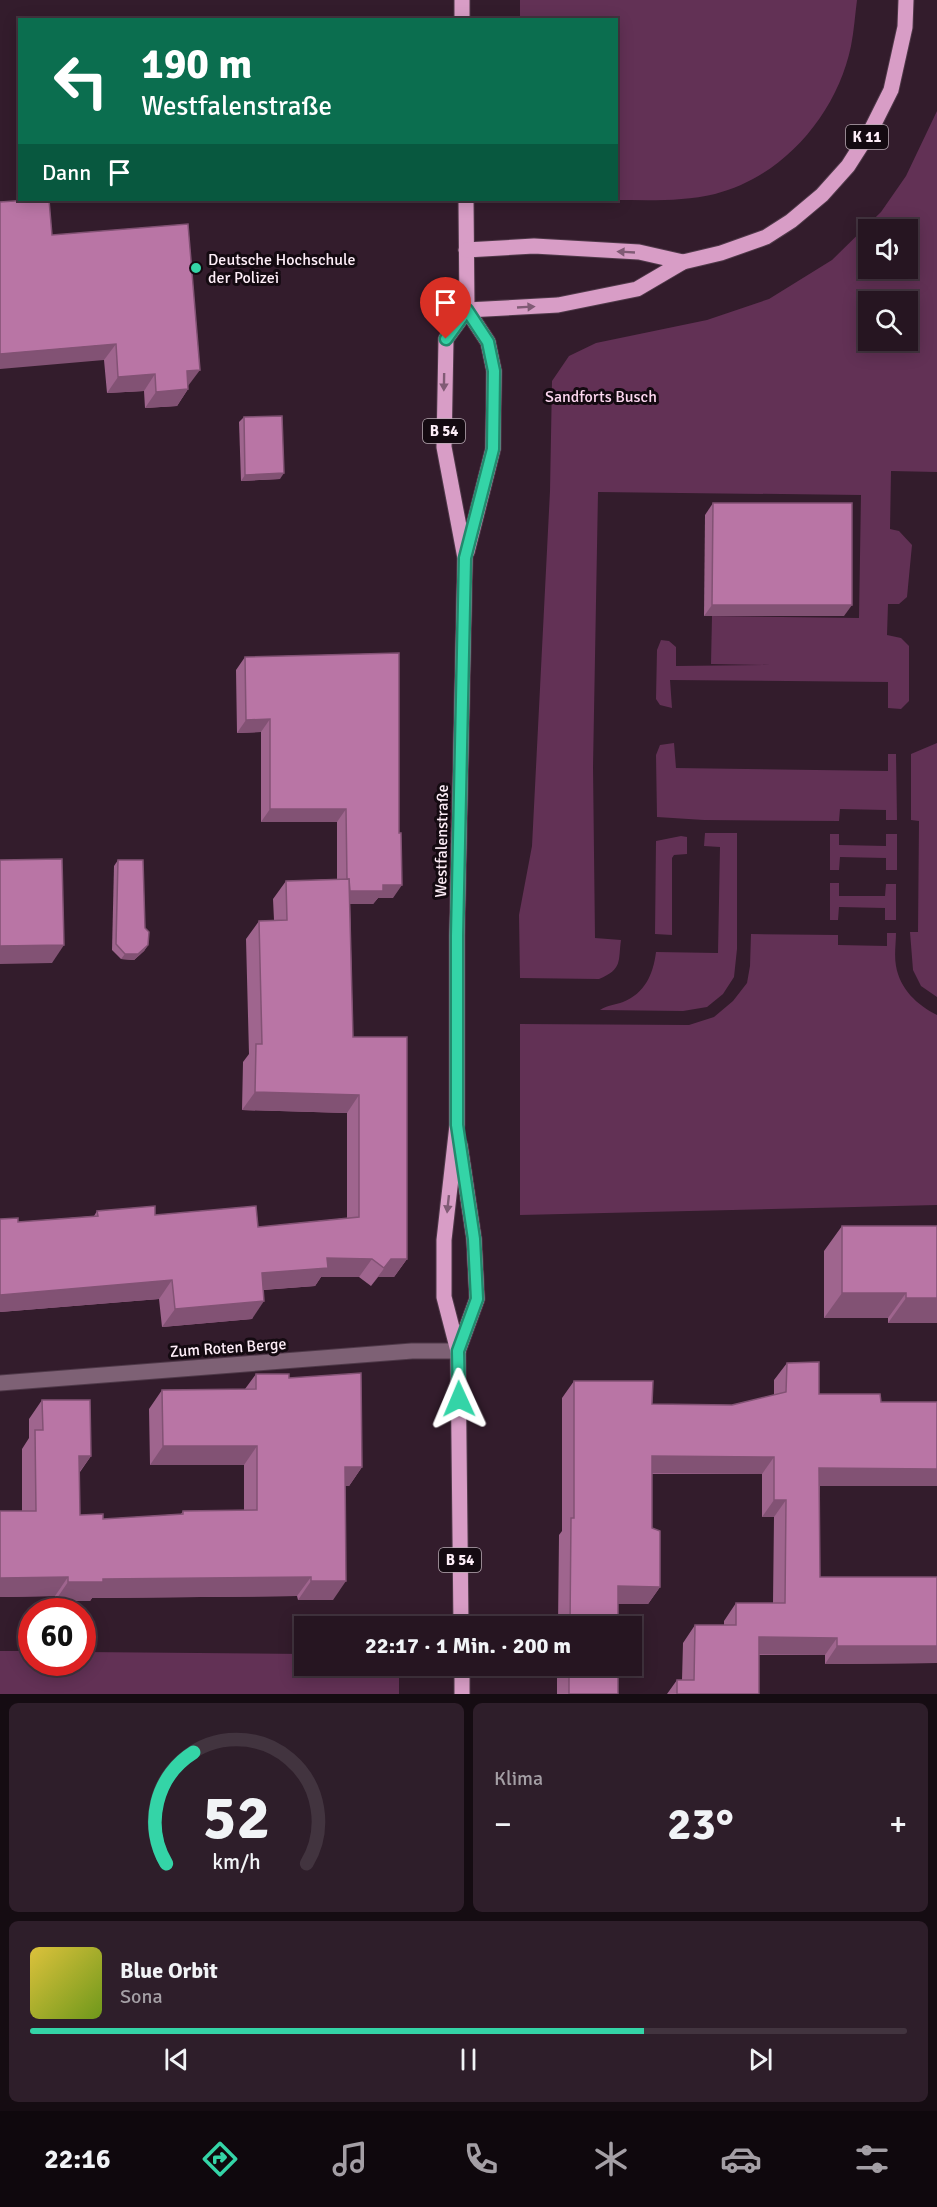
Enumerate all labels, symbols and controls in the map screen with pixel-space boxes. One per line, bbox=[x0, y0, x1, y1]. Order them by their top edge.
text: 190 m bbox=[141, 39, 252, 90]
icon: left bbox=[42, 42, 120, 120]
text: Westfalenstraße bbox=[141, 90, 332, 123]
road number: K 11 bbox=[846, 125, 888, 149]
icon: arrive bbox=[103, 156, 136, 189]
text: Dann bbox=[42, 159, 91, 186]
map controls bbox=[858, 219, 918, 351]
button: sound bbox=[858, 219, 918, 279]
one-way arrow bbox=[616, 247, 635, 256]
place label: Deutsche Hochschule der Polizei bbox=[208, 250, 355, 288]
marker: Deutsche Hochschule der Polizei bbox=[189, 261, 203, 275]
pin bbox=[420, 277, 471, 339]
icon: arrive bbox=[429, 286, 462, 319]
button: search bbox=[858, 291, 918, 351]
one-way arrow bbox=[516, 302, 535, 311]
one-way arrow bbox=[439, 373, 449, 392]
park label: Sandforts Busch bbox=[545, 387, 657, 407]
road number: B 54 bbox=[423, 419, 465, 443]
street label: Westfalenstraße bbox=[431, 784, 453, 898]
one-way arrow bbox=[443, 1194, 453, 1213]
street label: Zum Roten Berge bbox=[169, 1334, 287, 1362]
position arrow bbox=[427, 1367, 491, 1431]
road number: B 54 bbox=[439, 1548, 481, 1572]
speed limit sign: 60 bbox=[18, 1598, 96, 1676]
text: 22:17 · 1 Min. · 200 m bbox=[365, 1632, 571, 1659]
text: Klima bbox=[494, 1766, 543, 1791]
text: 52 bbox=[203, 1779, 270, 1856]
text: 23° bbox=[667, 1797, 734, 1852]
text: − bbox=[494, 1804, 512, 1845]
text: + bbox=[889, 1804, 907, 1845]
text: km/h bbox=[212, 1850, 261, 1876]
text: Blue Orbit bbox=[120, 1957, 218, 1984]
text: Sona bbox=[120, 1984, 163, 2009]
icon: previous bbox=[160, 2043, 193, 2076]
icon: pause bbox=[452, 2043, 485, 2076]
icon: next bbox=[744, 2043, 777, 2076]
icon: directions bbox=[199, 2138, 241, 2180]
icon: music bbox=[329, 2138, 371, 2180]
icon: phone bbox=[460, 2138, 502, 2180]
icon: climate bbox=[590, 2138, 632, 2180]
icon: car bbox=[720, 2138, 762, 2180]
icon: filters bbox=[851, 2138, 893, 2180]
text: 22:16 bbox=[44, 2143, 110, 2176]

